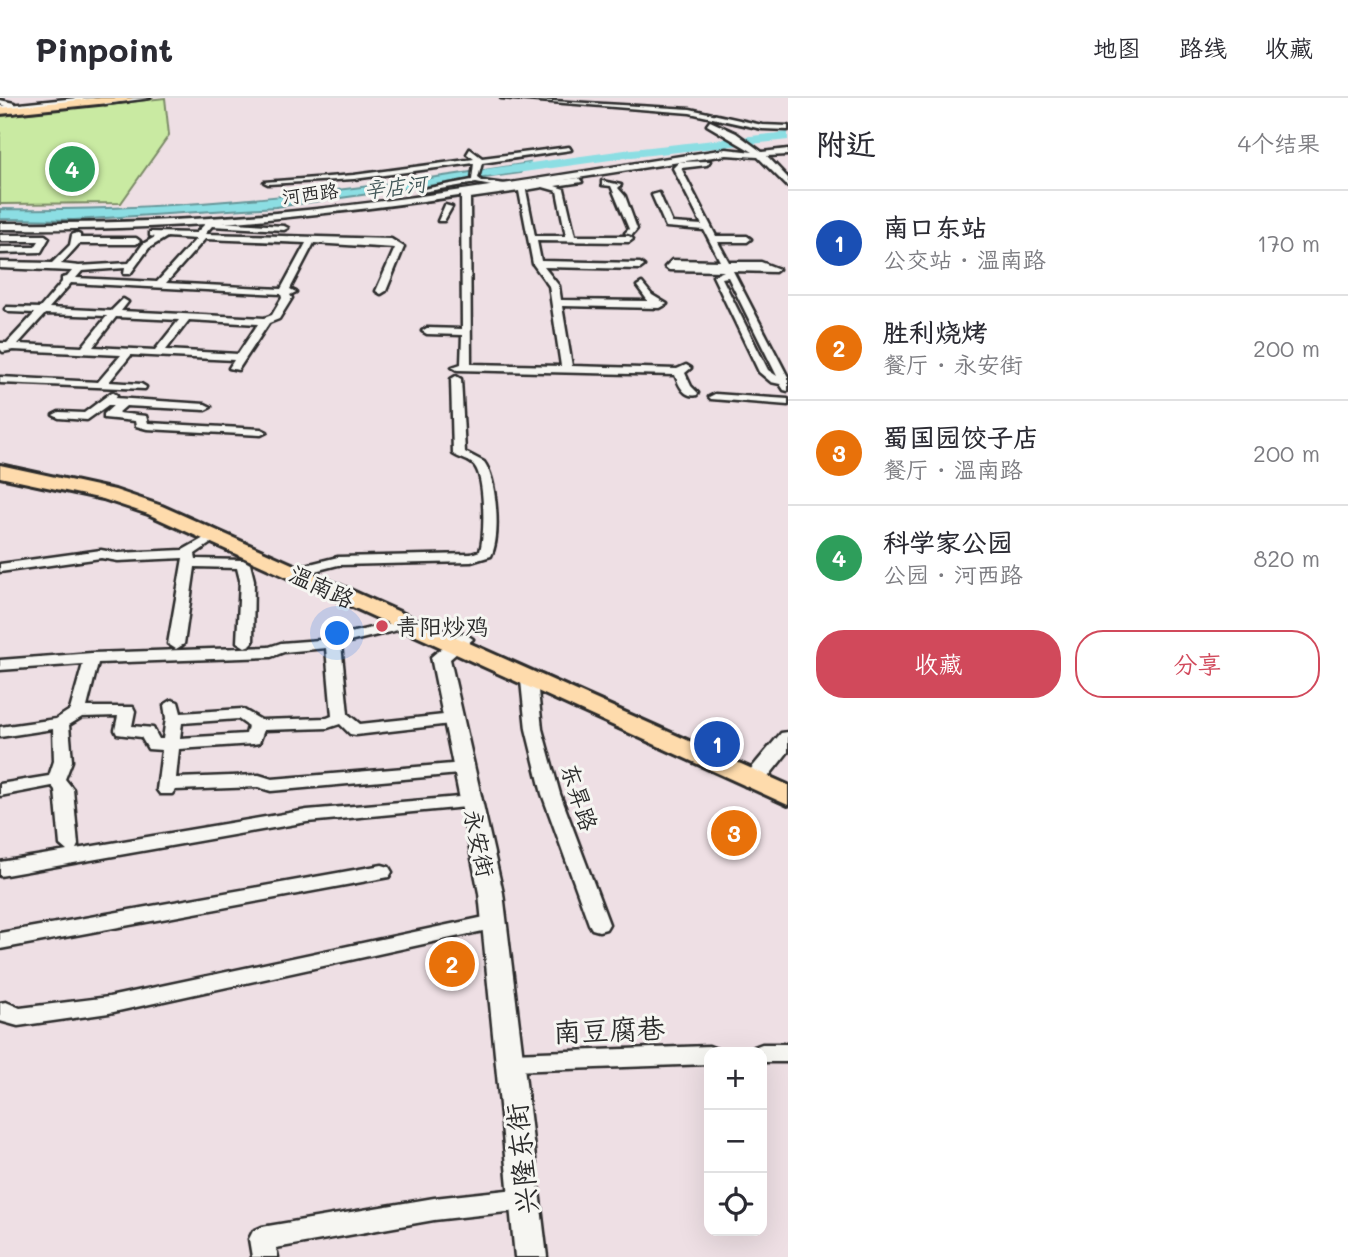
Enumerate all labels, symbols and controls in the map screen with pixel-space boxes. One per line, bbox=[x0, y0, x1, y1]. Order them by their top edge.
text: Pinpoint bbox=[35, 27, 173, 70]
text: 地图 bbox=[1093, 32, 1141, 63]
text: 路线 bbox=[1179, 32, 1227, 63]
text: 收藏 bbox=[1265, 32, 1313, 63]
text: 附近 bbox=[816, 123, 876, 163]
text: 4个结果 bbox=[1237, 128, 1320, 158]
pin: 4 bbox=[49, 143, 95, 195]
water label: 辛店河 bbox=[362, 168, 431, 203]
street label: 河西路 bbox=[280, 177, 340, 209]
text: 南口东站 bbox=[883, 210, 987, 244]
text: 1 bbox=[834, 228, 844, 258]
text: 170 m bbox=[1257, 228, 1320, 258]
text: 公交站 · 温南路 bbox=[883, 244, 1046, 274]
text: 胜利烧烤 bbox=[883, 315, 987, 349]
text: 2 bbox=[833, 333, 845, 363]
text: 200 m bbox=[1253, 333, 1320, 363]
text: 餐厅 · 永安街 bbox=[883, 349, 1023, 379]
text: 蜀国园饺子店 bbox=[883, 420, 1039, 454]
text: 3 bbox=[832, 438, 846, 468]
text: 200 m bbox=[1253, 438, 1320, 468]
text: 餐厅 · 温南路 bbox=[883, 454, 1023, 484]
text: 科学家公园 bbox=[883, 525, 1013, 559]
text: 4 bbox=[832, 543, 846, 573]
text: 820 m bbox=[1253, 543, 1320, 573]
street label: 温南路 bbox=[284, 558, 360, 614]
text: 公园 · 河西路 bbox=[883, 559, 1023, 589]
place label: 青阳炒鸡 bbox=[396, 611, 488, 641]
your location bbox=[320, 616, 354, 650]
marker: 青阳炒鸡 bbox=[374, 618, 390, 634]
button: 收藏 bbox=[816, 630, 1061, 698]
button: 分享 bbox=[1075, 630, 1320, 698]
pin: 1 bbox=[694, 718, 740, 770]
street label: 东昇路 bbox=[555, 760, 605, 834]
street label: 永安街 bbox=[458, 806, 502, 880]
pin: 3 bbox=[711, 807, 757, 859]
pin: 2 bbox=[429, 938, 475, 990]
street label: 南豆腐巷 bbox=[552, 1009, 667, 1049]
map controls bbox=[704, 1047, 767, 1236]
button: + bbox=[704, 1047, 767, 1110]
street label: 兴隆东街 bbox=[497, 1101, 545, 1217]
button: − bbox=[704, 1110, 767, 1173]
button: locate bbox=[704, 1173, 767, 1236]

